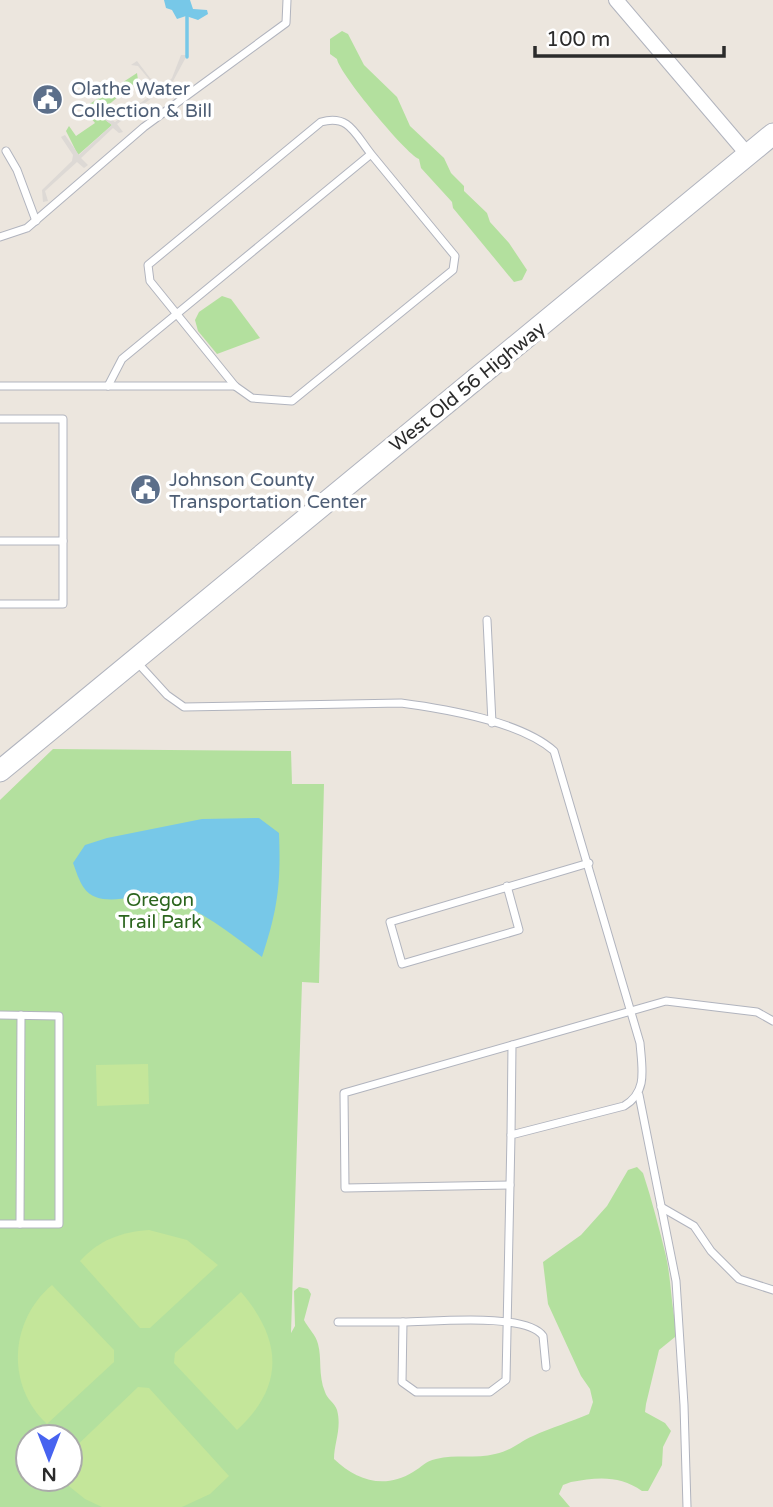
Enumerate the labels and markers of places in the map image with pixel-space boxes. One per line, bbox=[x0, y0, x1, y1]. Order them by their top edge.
place label: Olathe Water Collection & Bill bbox=[71, 78, 212, 122]
public building icon: Olathe Water Collection & Bill bbox=[31, 82, 65, 116]
place label: Johnson County Transportation Center bbox=[169, 469, 368, 513]
public building icon: Johnson County Transportation Center bbox=[129, 473, 163, 507]

